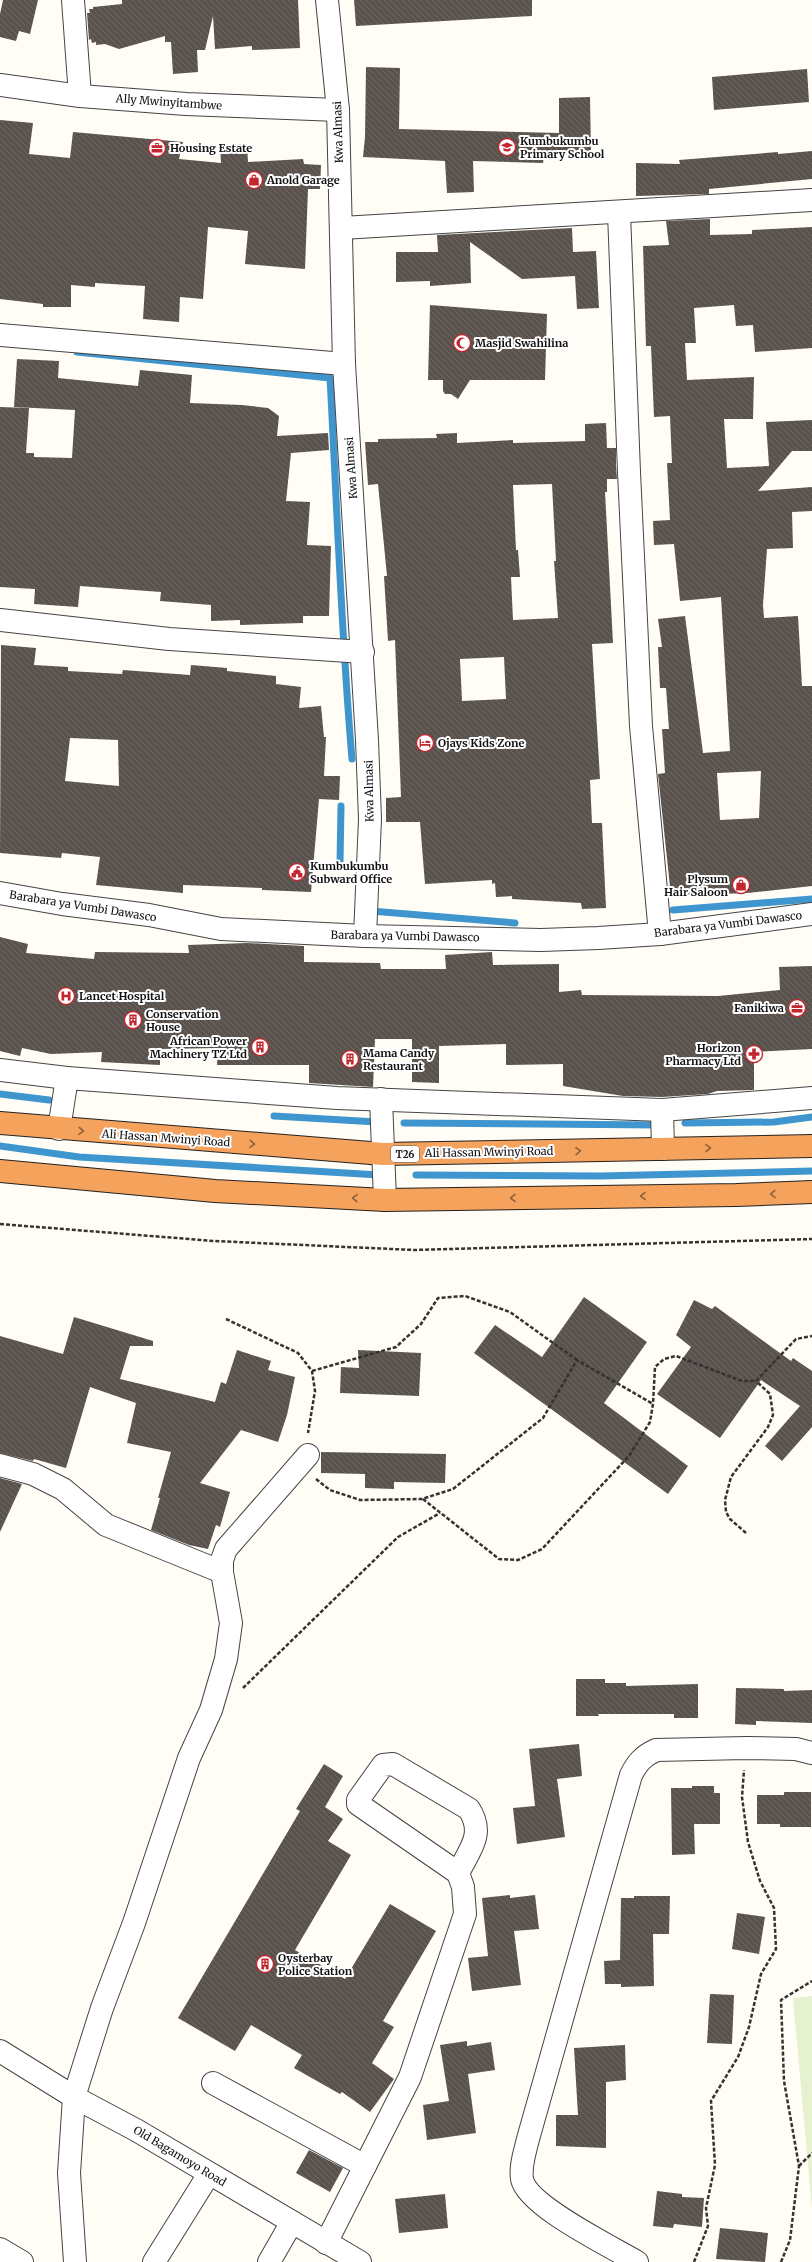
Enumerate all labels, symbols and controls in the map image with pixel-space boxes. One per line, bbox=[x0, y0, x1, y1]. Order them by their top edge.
street label: Ally Mwinyitambwe bbox=[114, 91, 223, 113]
street label: Kwa Almasi bbox=[330, 100, 346, 163]
place label: Kumbukumbu Primary School bbox=[520, 134, 605, 161]
school or university icon: Kumbukumbu Primary School bbox=[497, 137, 517, 157]
office icon: Housing Estate bbox=[147, 138, 167, 158]
place label: Housing Estate bbox=[170, 141, 252, 155]
shop icon: Anold Garage bbox=[244, 170, 264, 190]
place label: Anold Garage bbox=[266, 173, 340, 187]
mosque icon: Masjid Swahilina bbox=[452, 333, 472, 353]
place label: Masjid Swahilina bbox=[475, 336, 568, 350]
street label: Kwa Almasi bbox=[342, 436, 360, 499]
hotel icon: Ojays Kids Zone bbox=[415, 733, 435, 753]
place label: Ojays Kids Zone bbox=[438, 736, 525, 750]
street label: Kwa Almasi bbox=[361, 759, 377, 822]
place label: Kumbukumbu Subward Office bbox=[310, 859, 392, 886]
public building icon: Kumbukumbu Subward Office bbox=[287, 862, 307, 882]
place label: Plysum Hair Saloon bbox=[664, 872, 729, 899]
shop icon: Plysum Hair Saloon bbox=[731, 875, 751, 895]
street label: Barabara ya Vumbi Dawasco bbox=[8, 887, 158, 925]
street label: Barabara ya Vumbi Dawasco bbox=[653, 908, 803, 940]
street label: Barabara ya Vumbi Dawasco bbox=[330, 928, 480, 944]
hospital icon: Lancet Hospital bbox=[56, 986, 76, 1006]
place label: Lancet Hospital bbox=[79, 989, 165, 1003]
office icon: Fanikiwa bbox=[787, 998, 807, 1018]
place label: Fanikiwa bbox=[734, 1001, 784, 1015]
place label: Conservation House bbox=[146, 1007, 219, 1034]
building icon: Conservation House bbox=[123, 1010, 143, 1030]
place label: African Power Machinery TZ Ltd bbox=[150, 1034, 247, 1061]
building icon: African Power Machinery TZ Ltd bbox=[250, 1037, 270, 1057]
place label: Horizon Pharmacy Ltd bbox=[665, 1041, 742, 1068]
pharmacy icon: Horizon Pharmacy Ltd bbox=[744, 1044, 764, 1064]
place label: Mama Candy Restaurant bbox=[363, 1046, 435, 1073]
building icon: Mama Candy Restaurant bbox=[340, 1049, 360, 1069]
one-way arrow bbox=[78, 1126, 84, 1135]
street label: Ali Hassan Mwinyi Road bbox=[100, 1126, 231, 1149]
one-way arrow bbox=[249, 1140, 255, 1149]
street label: Ali Hassan Mwinyi Road bbox=[424, 1144, 554, 1160]
one-way arrow bbox=[705, 1144, 711, 1152]
road number: T26 bbox=[391, 1146, 419, 1162]
one-way arrow bbox=[575, 1147, 581, 1155]
one-way arrow bbox=[770, 1189, 776, 1198]
one-way arrow bbox=[640, 1192, 646, 1201]
one-way arrow bbox=[352, 1194, 358, 1203]
one-way arrow bbox=[510, 1194, 516, 1202]
place label: Oysterbay Police Station bbox=[278, 1951, 353, 1978]
building icon: Oysterbay Police Station bbox=[255, 1954, 275, 1974]
street label: Old Bagamoyo Road bbox=[131, 2123, 229, 2189]

